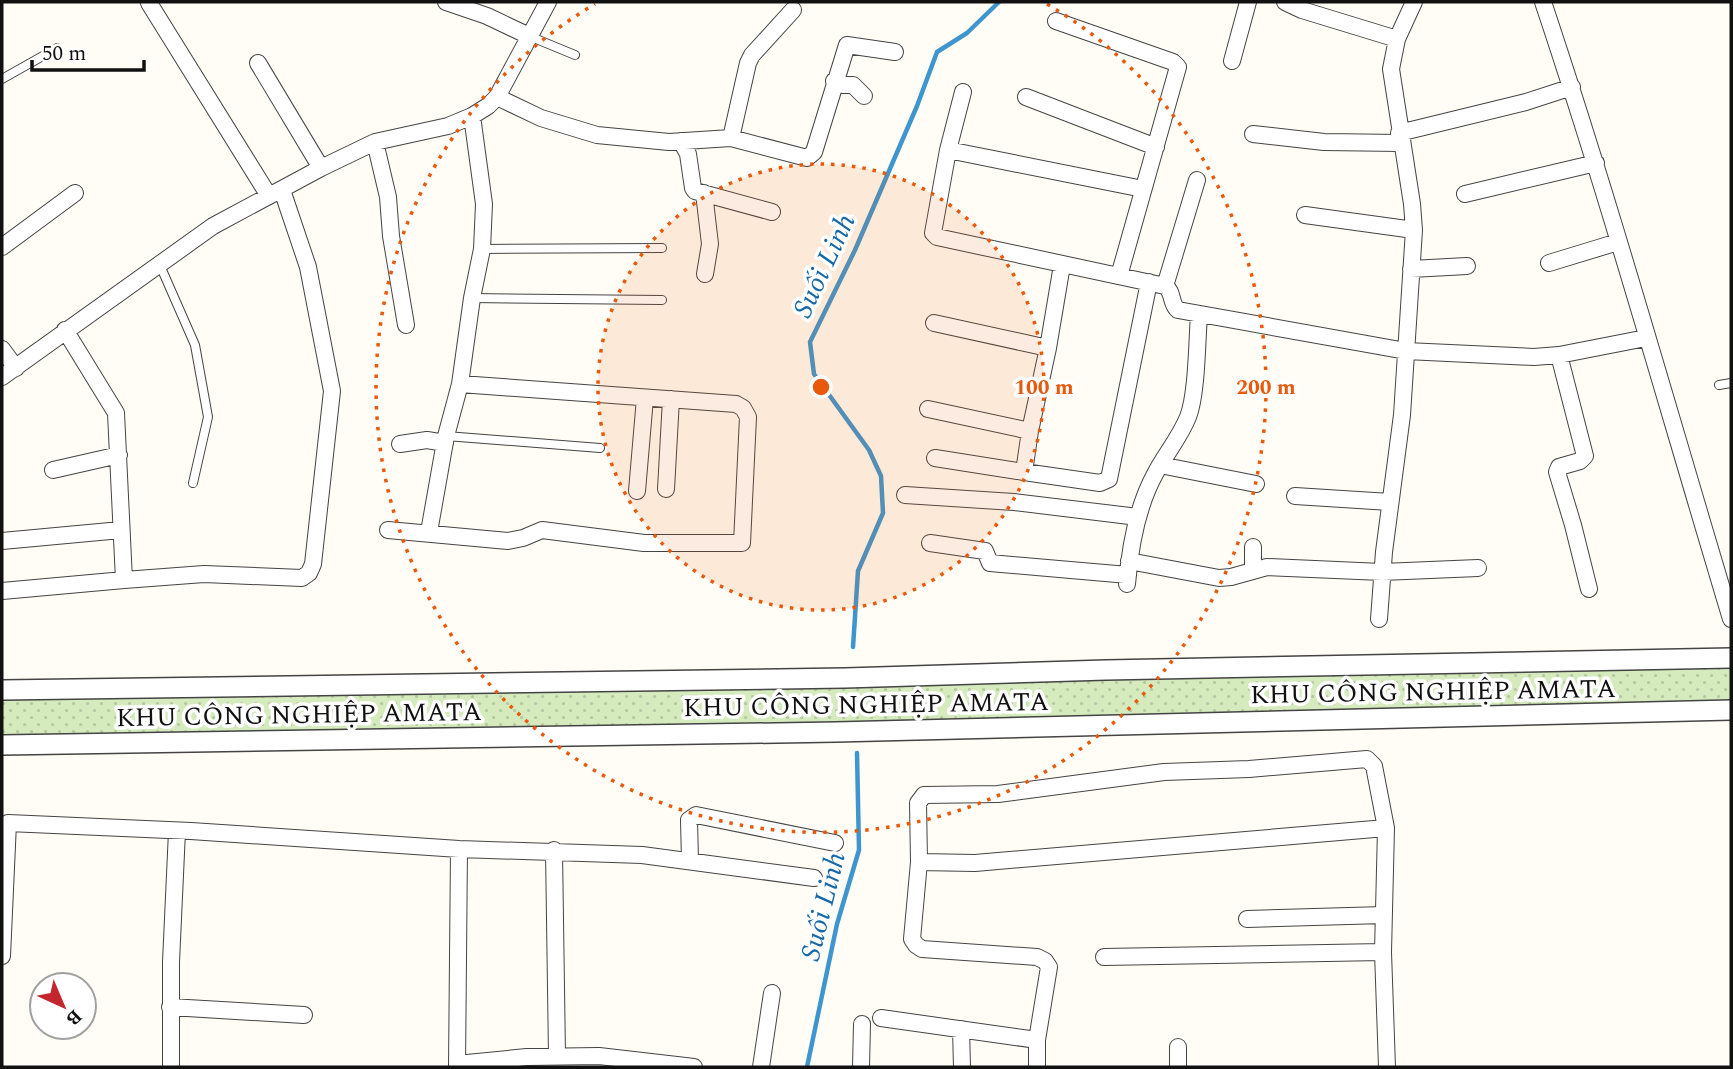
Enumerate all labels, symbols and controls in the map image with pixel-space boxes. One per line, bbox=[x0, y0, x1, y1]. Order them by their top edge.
scale bar bbox=[32, 28, 144, 72]
text: 50 m bbox=[42, 38, 86, 70]
water label: Suối Linh bbox=[782, 206, 867, 325]
text: 100 m bbox=[1014, 372, 1074, 404]
text: 200 m bbox=[1236, 372, 1296, 404]
centre of rings bbox=[809, 375, 833, 399]
street label: KHU CÔNG NGHIỆP AMATA bbox=[1250, 669, 1616, 715]
street label: KHU CÔNG NGHIỆP AMATA bbox=[683, 682, 1049, 728]
street label: KHU CÔNG NGHIỆP AMATA bbox=[116, 692, 482, 738]
water label: Suối Linh bbox=[789, 848, 858, 965]
north arrow bbox=[28, 971, 98, 1041]
text: B bbox=[59, 1002, 89, 1032]

